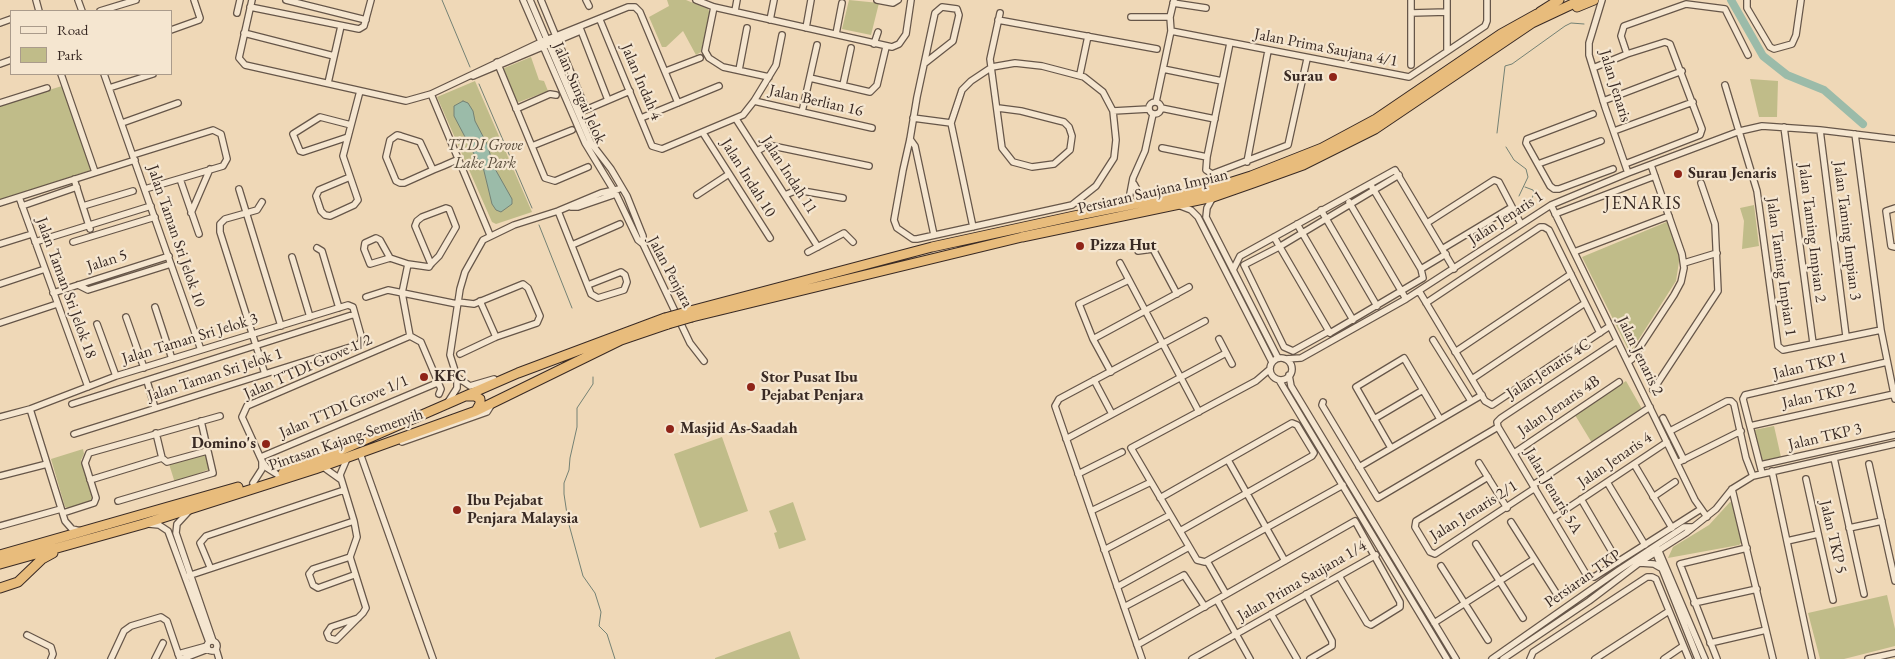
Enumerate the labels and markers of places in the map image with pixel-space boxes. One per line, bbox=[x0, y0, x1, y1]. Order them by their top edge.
place label: Surau bbox=[1284, 67, 1323, 87]
marker: Surau bbox=[1327, 71, 1339, 83]
place label: Surau Jenaris bbox=[1688, 164, 1777, 184]
marker: Surau Jenaris bbox=[1672, 168, 1684, 180]
place label: Pizza Hut bbox=[1090, 236, 1157, 256]
marker: Pizza Hut bbox=[1074, 240, 1086, 252]
place label: KFC bbox=[434, 367, 466, 387]
place label: Stor Pusat Ibu Pejabat Penjara bbox=[761, 368, 863, 406]
marker: KFC bbox=[418, 371, 430, 383]
marker: Stor Pusat Ibu Pejabat Penjara bbox=[745, 381, 757, 393]
place label: Masjid As-Saadah bbox=[680, 419, 798, 439]
marker: Masjid As-Saadah bbox=[664, 423, 676, 435]
place label: Domino's bbox=[191, 434, 256, 454]
marker: Domino's bbox=[260, 438, 272, 450]
place label: Ibu Pejabat Penjara Malaysia bbox=[467, 491, 578, 529]
marker: Ibu Pejabat Penjara Malaysia bbox=[451, 504, 463, 516]

